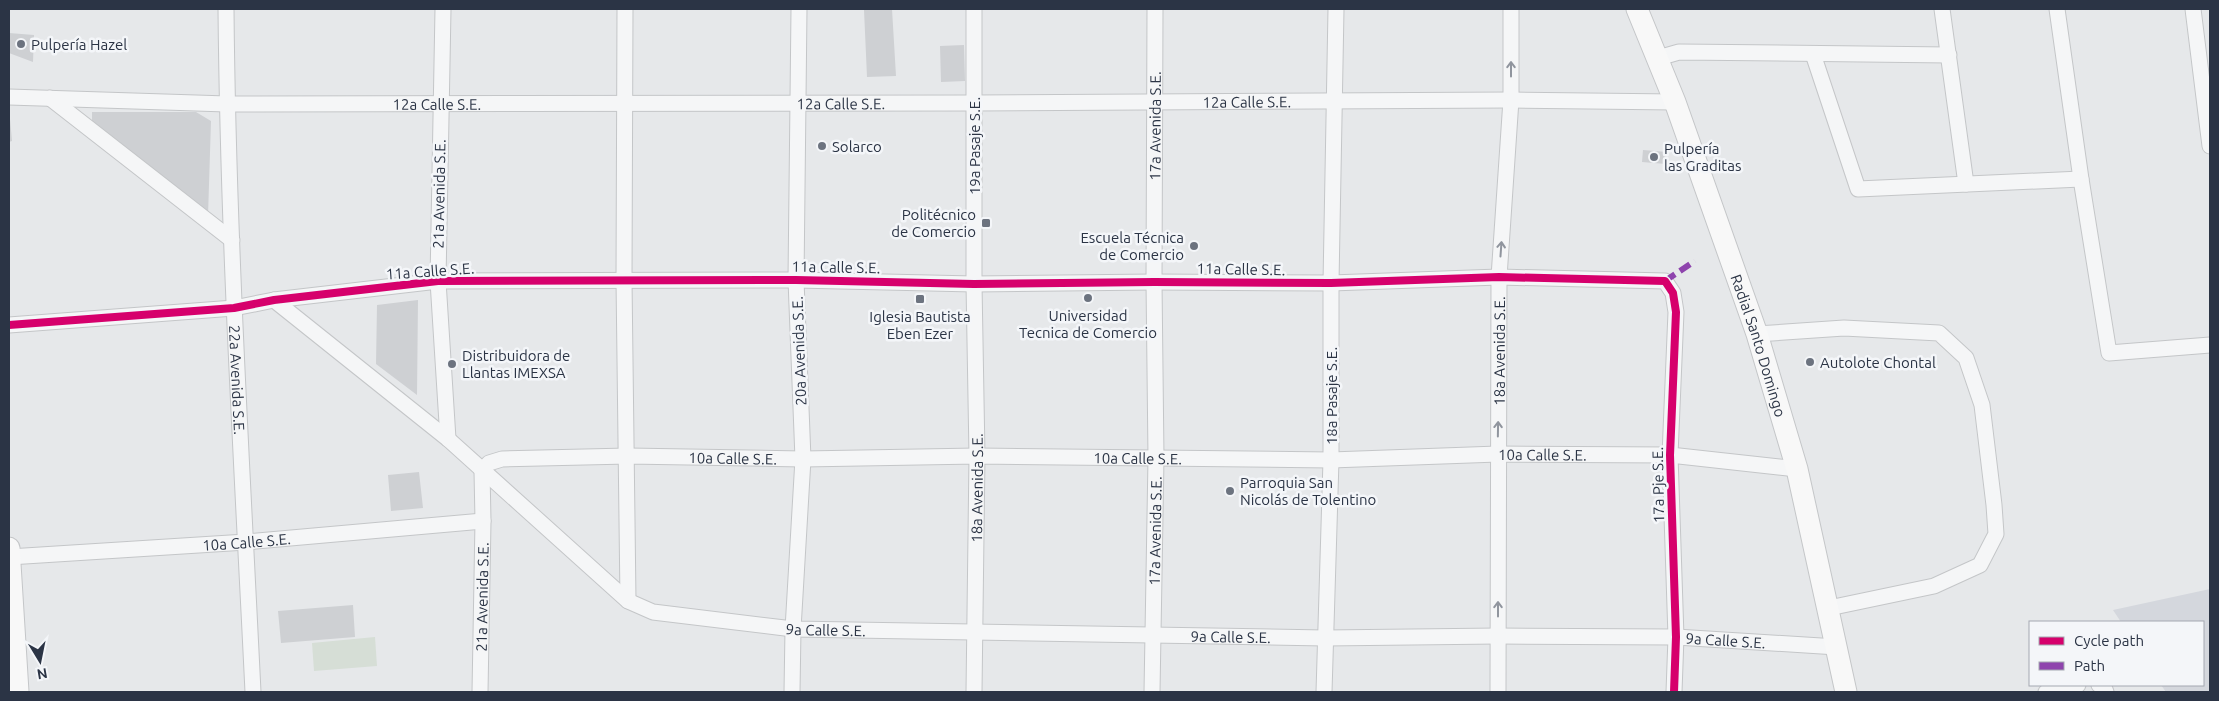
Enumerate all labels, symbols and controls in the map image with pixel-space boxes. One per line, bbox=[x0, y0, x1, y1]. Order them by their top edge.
place label: Pulpería Hazel bbox=[31, 36, 127, 53]
marker: Pulpería Hazel bbox=[15, 38, 27, 50]
one-way arrow bbox=[1506, 61, 1516, 78]
street label: 17a Avenida S.E. bbox=[1146, 71, 1163, 181]
street label: 12a Calle S.E. bbox=[1202, 93, 1291, 110]
street label: 12a Calle S.E. bbox=[393, 95, 481, 112]
street label: 12a Calle S.E. bbox=[797, 95, 885, 112]
street label: 19a Pasaje S.E. bbox=[966, 97, 983, 195]
place label: Solarco bbox=[832, 138, 882, 155]
street label: 21a Avenida S.E. bbox=[430, 139, 448, 249]
marker: Solarco bbox=[816, 140, 828, 152]
place label: Pulpería las Graditas bbox=[1664, 140, 1741, 174]
marker: Pulpería las Graditas bbox=[1648, 151, 1660, 163]
place label: Politécnico de Comercio bbox=[891, 206, 976, 240]
marker: Politécnico de Comercio bbox=[980, 217, 992, 229]
place label: Escuela Técnica de Comercio bbox=[1080, 229, 1184, 263]
marker: Escuela Técnica de Comercio bbox=[1188, 240, 1200, 252]
one-way arrow bbox=[1497, 241, 1506, 257]
street label: 11a Calle S.E. bbox=[792, 258, 880, 276]
street label: 11a Calle S.E. bbox=[385, 259, 475, 283]
street label: 11a Calle S.E. bbox=[1197, 260, 1285, 278]
street label: Radial Santo Domingo bbox=[1728, 272, 1790, 419]
marker: Universidad Tecnica de Comercio bbox=[1082, 292, 1094, 304]
marker: Iglesia Bautista Eben Ezer bbox=[914, 293, 926, 305]
street label: 20a Avenida S.E. bbox=[789, 296, 809, 406]
street label: 18a Avenida S.E. bbox=[1490, 296, 1507, 406]
place label: Universidad Tecnica de Comercio bbox=[1019, 307, 1157, 341]
place label: Iglesia Bautista Eben Ezer bbox=[869, 308, 971, 342]
street label: 22a Avenida S.E. bbox=[226, 325, 249, 435]
place label: Distribuidora de Llantas IMEXSA bbox=[462, 347, 570, 381]
street label: 18a Pasaje S.E. bbox=[1323, 347, 1340, 445]
place label: Autolote Chontal bbox=[1820, 354, 1936, 371]
marker: Autolote Chontal bbox=[1804, 356, 1816, 368]
marker: Distribuidora de Llantas IMEXSA bbox=[446, 358, 458, 370]
one-way arrow bbox=[1493, 421, 1503, 437]
street label: 18a Avenida S.E. bbox=[967, 433, 986, 543]
street label: 10a Calle S.E. bbox=[1498, 446, 1587, 463]
street label: 17a Pje S.E. bbox=[1649, 447, 1667, 523]
street label: 10a Calle S.E. bbox=[688, 449, 777, 467]
street label: 10a Calle S.E. bbox=[1093, 449, 1182, 467]
place label: Parroquia San Nicolás de Tolentino bbox=[1240, 474, 1376, 508]
street label: 17a Avenida S.E. bbox=[1145, 476, 1164, 586]
marker: Parroquia San Nicolás de Tolentino bbox=[1224, 485, 1236, 497]
street label: 10a Calle S.E. bbox=[202, 530, 291, 553]
street label: 21a Avenida S.E. bbox=[472, 542, 491, 652]
one-way arrow bbox=[1493, 601, 1503, 617]
street label: 9a Calle S.E. bbox=[785, 620, 866, 639]
legend bbox=[2029, 621, 2204, 686]
street label: 9a Calle S.E. bbox=[1190, 627, 1271, 646]
street label: 9a Calle S.E. bbox=[1685, 629, 1766, 651]
text: Cycle path bbox=[2074, 632, 2144, 649]
north arrow bbox=[15, 636, 65, 686]
text: Path bbox=[2074, 657, 2105, 674]
text: N bbox=[36, 665, 49, 683]

